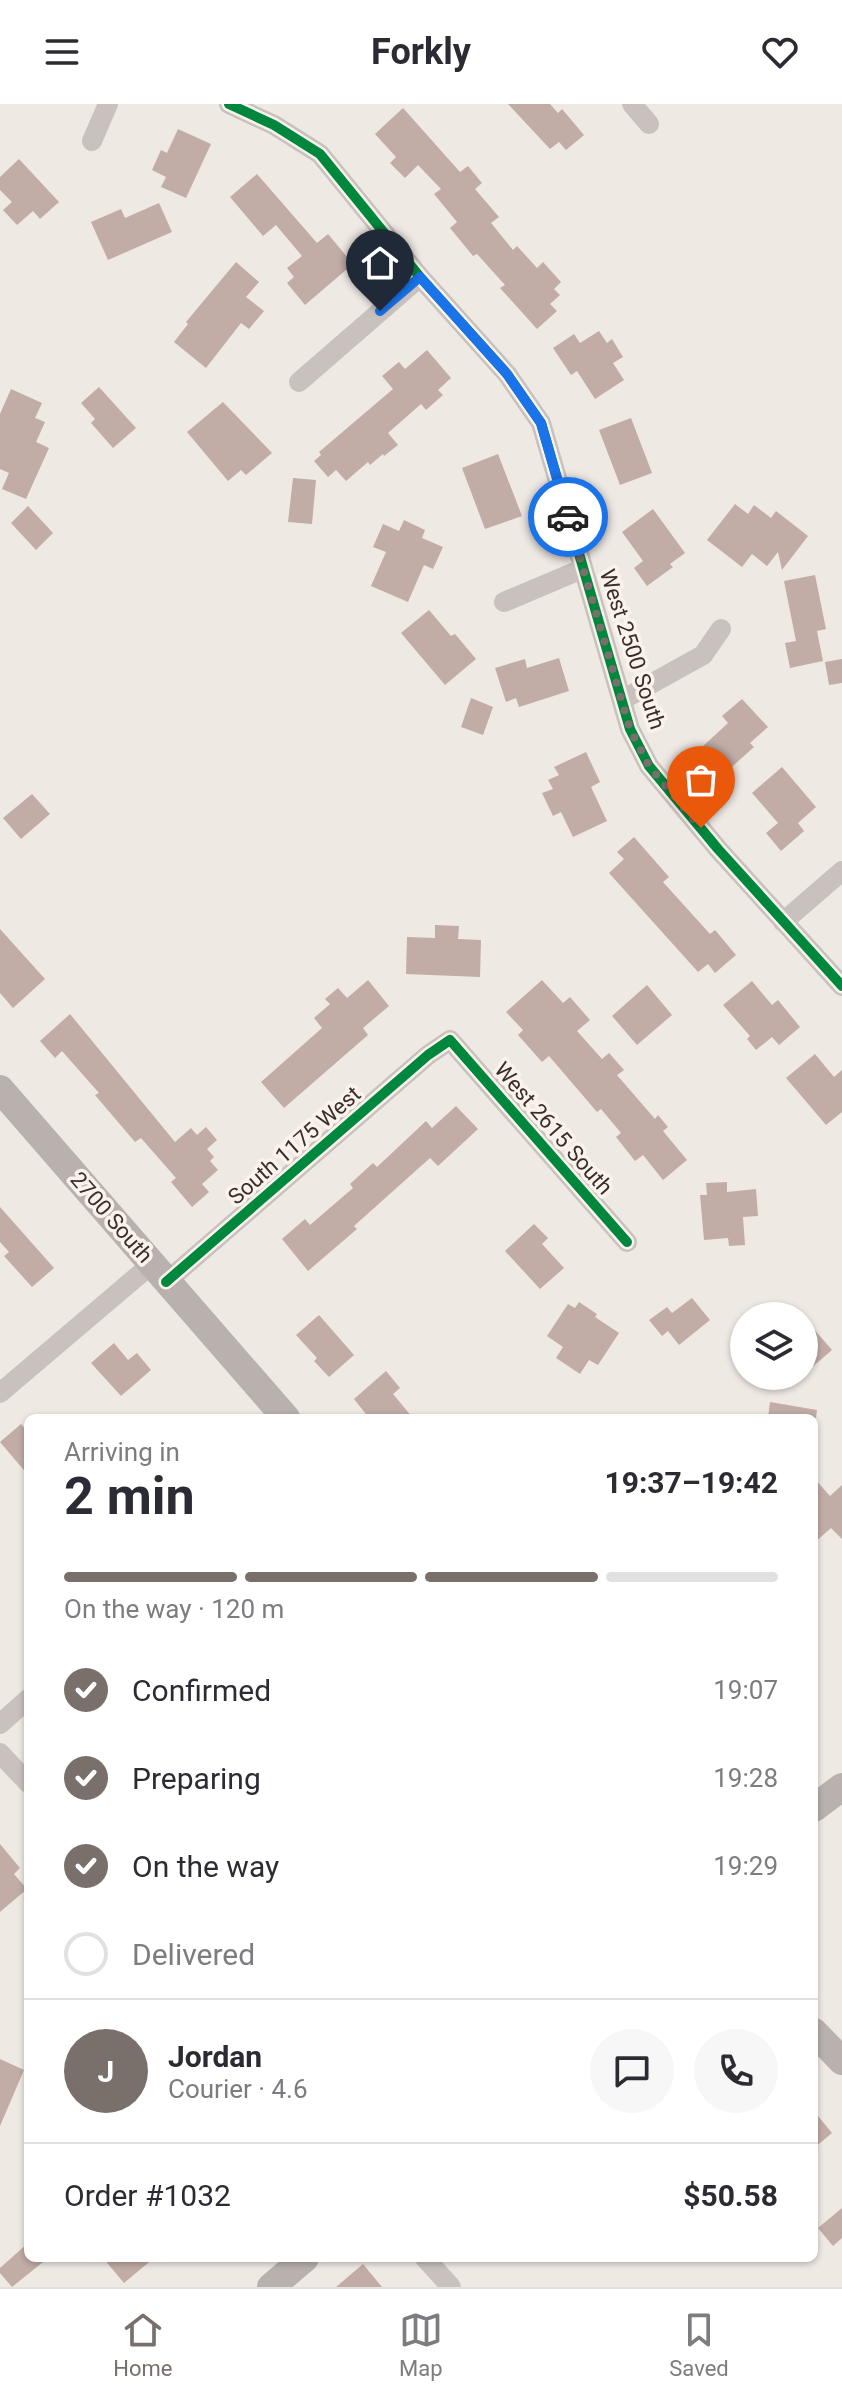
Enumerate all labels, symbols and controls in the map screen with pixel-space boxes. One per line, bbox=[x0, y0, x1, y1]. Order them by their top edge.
icon: menu bbox=[40, 30, 84, 74]
icon: heart bbox=[758, 30, 802, 74]
text: Forkly bbox=[371, 31, 471, 73]
pin bbox=[346, 229, 414, 311]
icon: home bbox=[358, 241, 402, 285]
courier bbox=[528, 477, 608, 557]
icon: car bbox=[546, 495, 590, 539]
street label: West 2500 South bbox=[595, 566, 670, 732]
pin bbox=[667, 746, 735, 828]
icon: bag bbox=[679, 758, 723, 802]
street label: West 2615 South bbox=[489, 1057, 618, 1199]
street label: South 1175 West bbox=[223, 1081, 365, 1210]
street label: 2700 South bbox=[65, 1167, 158, 1268]
map controls bbox=[730, 1302, 818, 1390]
button: layers bbox=[730, 1302, 818, 1390]
text: Arriving in bbox=[64, 1437, 180, 1467]
text: 19:37–19:42 bbox=[604, 1465, 778, 1500]
text: 2 min bbox=[64, 1466, 195, 1527]
text: On the way · 120 m bbox=[64, 1594, 284, 1624]
icon: check bbox=[64, 1668, 108, 1712]
text: Confirmed bbox=[132, 1673, 271, 1708]
text: 19:07 bbox=[713, 1675, 778, 1705]
icon: check bbox=[64, 1756, 108, 1800]
text: Preparing bbox=[132, 1761, 261, 1796]
text: 19:28 bbox=[713, 1763, 778, 1793]
icon: check bbox=[64, 1844, 108, 1888]
text: On the way bbox=[132, 1849, 279, 1884]
text: 19:29 bbox=[713, 1851, 778, 1881]
text: Delivered bbox=[132, 1937, 255, 1972]
button: chat bbox=[590, 2029, 674, 2113]
button: phone bbox=[694, 2029, 778, 2113]
text: Jordan bbox=[168, 2039, 262, 2074]
text: J bbox=[98, 2054, 114, 2089]
text: Courier · 4.6 bbox=[168, 2074, 308, 2104]
text: Order #1032 bbox=[64, 2178, 231, 2213]
text: $50.58 bbox=[683, 2178, 778, 2213]
tab: Home bbox=[113, 2308, 172, 2381]
tab: Map bbox=[399, 2308, 443, 2381]
tab: Saved bbox=[669, 2308, 729, 2381]

